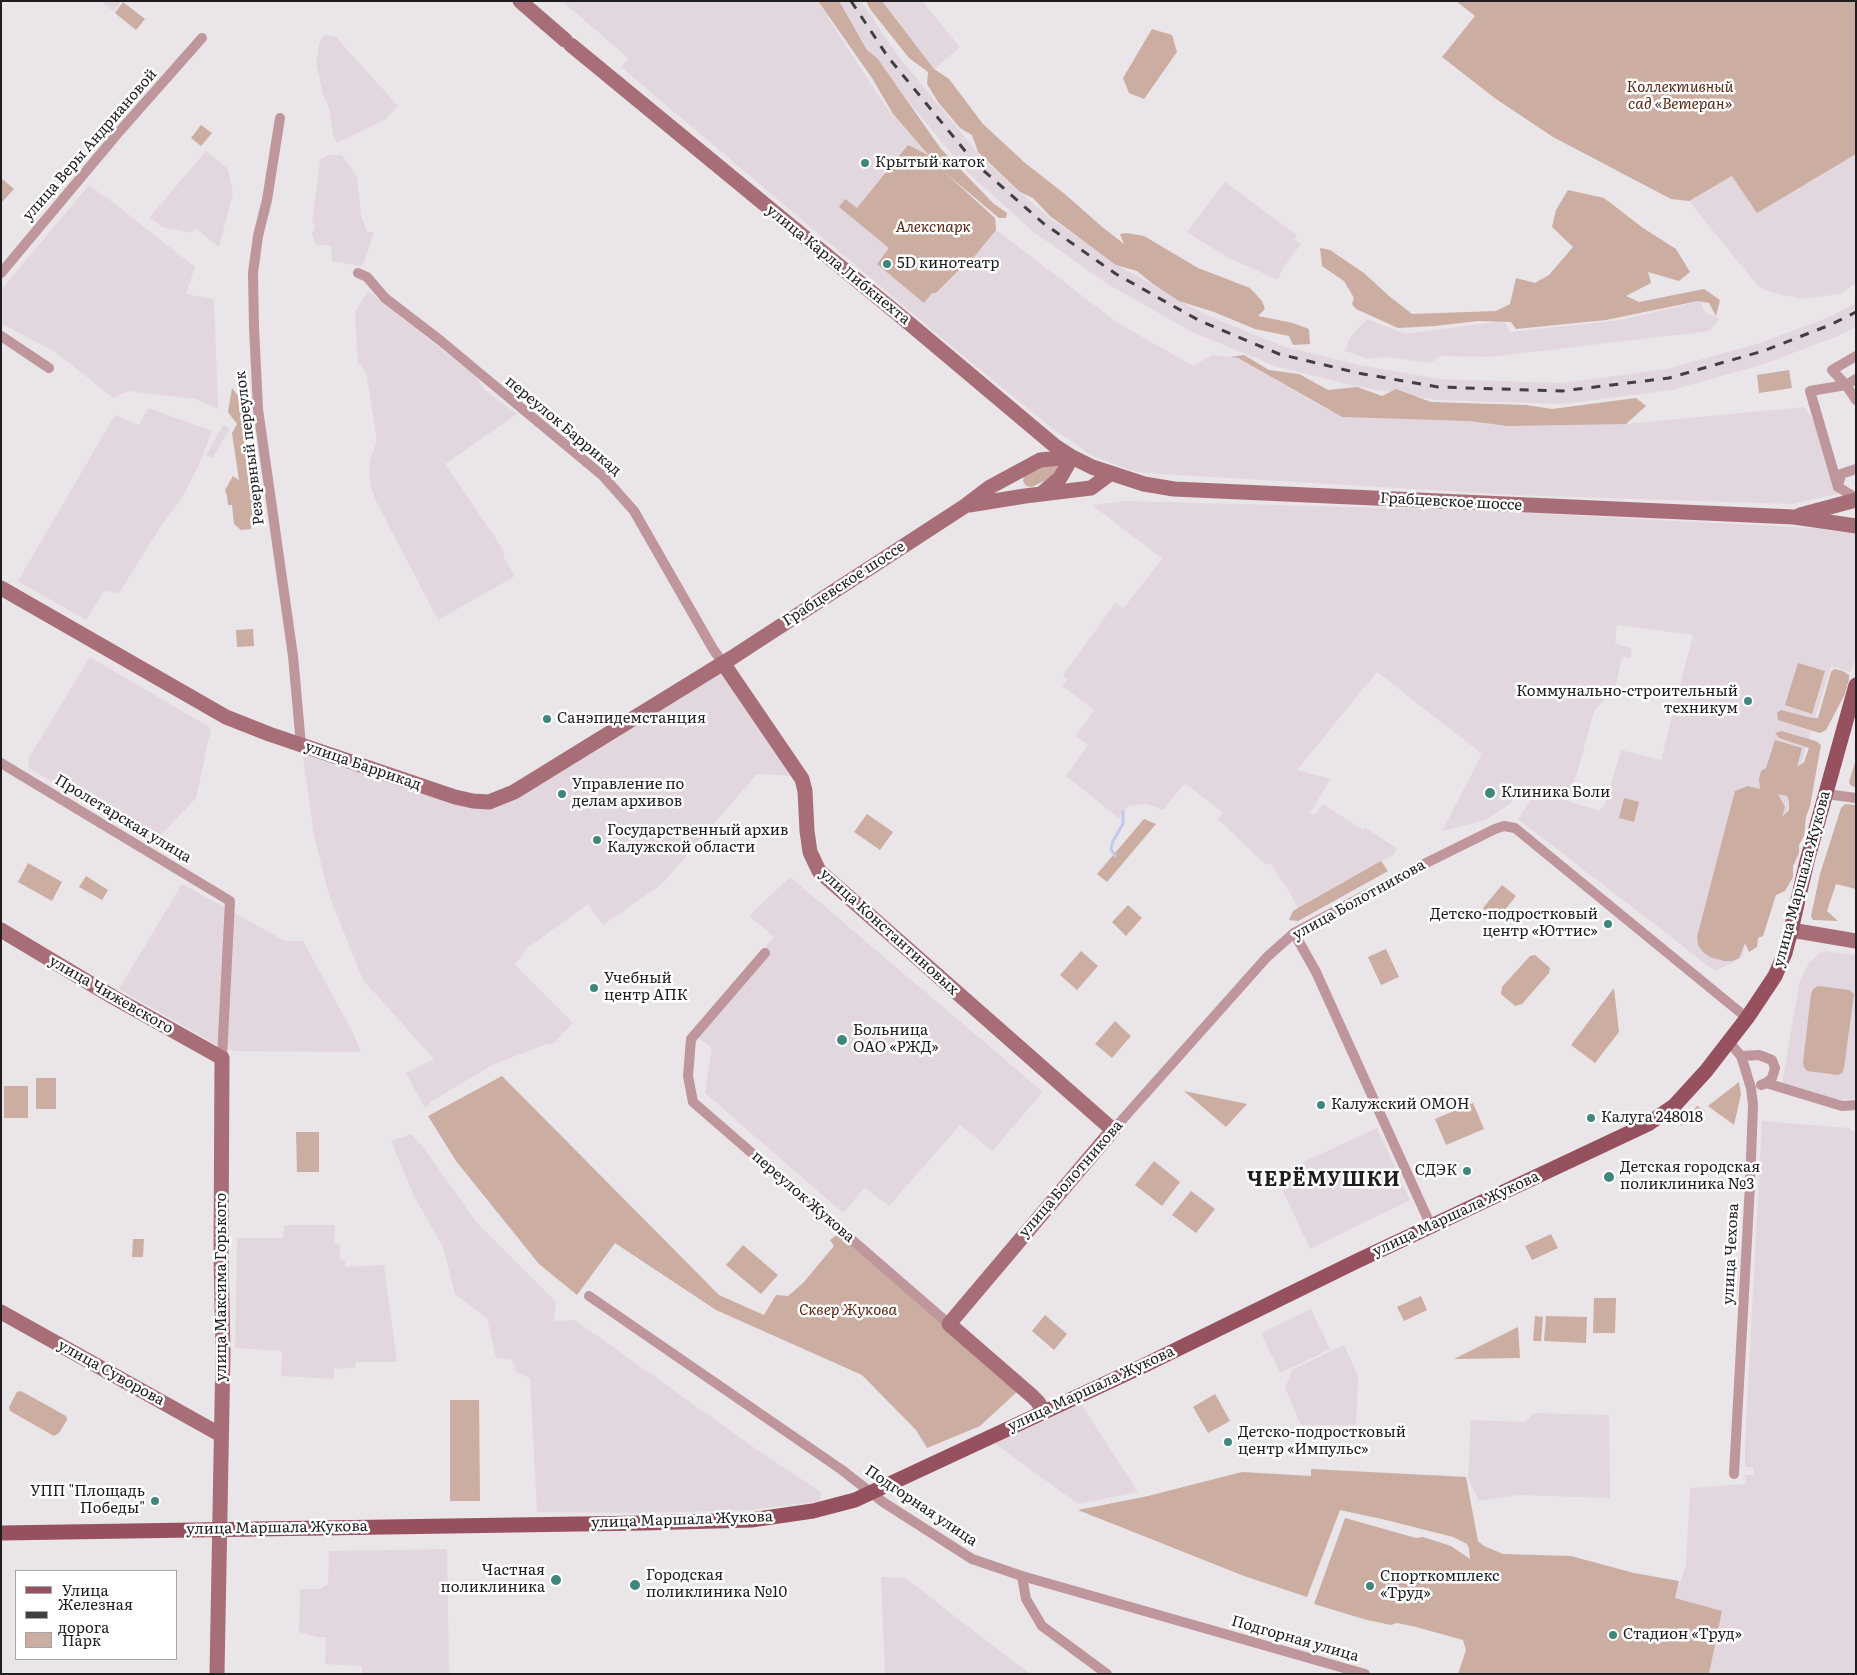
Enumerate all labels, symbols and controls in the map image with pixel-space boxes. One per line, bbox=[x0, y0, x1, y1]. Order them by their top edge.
street label: улица Веры Андриановой bbox=[19, 65, 161, 225]
park label: Коллективный сад «Ветеран» bbox=[1627, 79, 1733, 114]
place label: Крытый каток bbox=[875, 154, 985, 172]
marker: Крытый каток bbox=[859, 157, 871, 169]
street label: улица Карла Либкнехта bbox=[762, 201, 914, 329]
park label: Алекспарк bbox=[895, 219, 971, 237]
place label: 5D кинотеатр bbox=[897, 255, 1000, 273]
marker: 5D кинотеатр bbox=[881, 258, 893, 270]
street label: Резервный переулок bbox=[232, 370, 268, 526]
street label: переулок Баррикад bbox=[501, 372, 625, 480]
street label: Грабцевское шоссе bbox=[1379, 489, 1523, 515]
street label: Грабцевское шоссе bbox=[779, 538, 909, 630]
place label: Коммунально-строительный техникум bbox=[1516, 683, 1738, 718]
marker: Коммунально-строительный техникум bbox=[1742, 695, 1754, 707]
place label: Санэпидемстанция bbox=[557, 710, 706, 728]
marker: Санэпидемстанция bbox=[541, 713, 553, 725]
street label: улица Баррикад bbox=[302, 738, 424, 794]
street label: Пролетарская улица bbox=[51, 771, 195, 867]
place label: Управление по делам архивов bbox=[572, 776, 684, 811]
place label: Клиника Боли bbox=[1501, 784, 1610, 802]
marker: Клиника Боли bbox=[1483, 786, 1497, 800]
marker: Управление по делам архивов bbox=[556, 788, 568, 800]
street label: улица Маршала Жукова bbox=[1770, 789, 1834, 969]
place label: Государственный архив Калужской области bbox=[607, 822, 788, 857]
marker: Государственный архив Калужской области bbox=[591, 834, 603, 846]
street label: улица Болотникова bbox=[1289, 856, 1429, 944]
street label: улица Константиновых bbox=[816, 865, 962, 999]
place label: Детско-подростковый центр «Юттис» bbox=[1430, 906, 1598, 941]
marker: Детско-подростковый центр «Юттис» bbox=[1602, 918, 1614, 930]
street label: улица Чижевского bbox=[46, 952, 176, 1038]
place label: Учебный центр АПК bbox=[604, 970, 688, 1005]
marker: Учебный центр АПК bbox=[588, 982, 600, 994]
place label: Больница ОАО «РЖД» bbox=[853, 1022, 939, 1057]
marker: Больница ОАО «РЖД» bbox=[835, 1033, 849, 1047]
place label: Калужский ОМОН bbox=[1331, 1096, 1470, 1114]
marker: Калужский ОМОН bbox=[1315, 1099, 1327, 1111]
place label: Калуга 248018 bbox=[1601, 1109, 1703, 1127]
marker: Калуга 248018 bbox=[1585, 1112, 1597, 1124]
street label: улица Болотникова bbox=[1015, 1117, 1127, 1241]
street label: переулок Жукова bbox=[748, 1147, 858, 1247]
place label: Детская городская поликлиника №3 bbox=[1620, 1159, 1760, 1194]
place label: СДЭК bbox=[1415, 1162, 1457, 1180]
marker: СДЭК bbox=[1461, 1165, 1473, 1177]
street label: улица Маршала Жукова bbox=[1370, 1167, 1542, 1261]
district label: ЧЕРЁМУШКИ bbox=[1246, 1168, 1402, 1192]
marker: Детская городская поликлиника №3 bbox=[1602, 1170, 1616, 1184]
street label: улица Максима Горького bbox=[213, 1193, 231, 1381]
street label: улица Чехова bbox=[1719, 1203, 1743, 1305]
park label: Сквер Жукова bbox=[799, 1302, 897, 1320]
street label: улица Суворова bbox=[55, 1336, 167, 1410]
street label: улица Маршала Жукова bbox=[1005, 1342, 1177, 1436]
place label: Детско-подростковый центр «Импульс» bbox=[1238, 1424, 1406, 1459]
marker: Детско-подростковый центр «Импульс» bbox=[1222, 1436, 1234, 1448]
street label: Подгорная улица bbox=[861, 1462, 981, 1550]
place label: УПП "Площадь Победы" bbox=[30, 1483, 145, 1518]
marker: УПП "Площадь Победы" bbox=[149, 1495, 161, 1507]
street label: улица Маршала Жукова bbox=[591, 1508, 773, 1532]
street label: улица Маршала Жукова bbox=[186, 1517, 368, 1539]
place label: Частная поликлиника bbox=[441, 1562, 545, 1597]
place label: Городская поликлиника №10 bbox=[646, 1567, 787, 1602]
place label: Спорткомплекс «Труд» bbox=[1380, 1568, 1500, 1603]
legend bbox=[15, 1570, 178, 1660]
marker: Частная поликлиника bbox=[549, 1573, 563, 1587]
text: Улица bbox=[62, 1578, 109, 1601]
marker: Городская поликлиника №10 bbox=[628, 1578, 642, 1592]
marker: Спорткомплекс «Труд» bbox=[1364, 1580, 1376, 1592]
text: Железная дорога bbox=[58, 1592, 133, 1638]
street label: Подгорная улица bbox=[1229, 1612, 1361, 1666]
place label: Стадион «Труд» bbox=[1623, 1626, 1742, 1644]
text: Парк bbox=[62, 1628, 101, 1651]
marker: Стадион «Труд» bbox=[1607, 1629, 1619, 1641]

